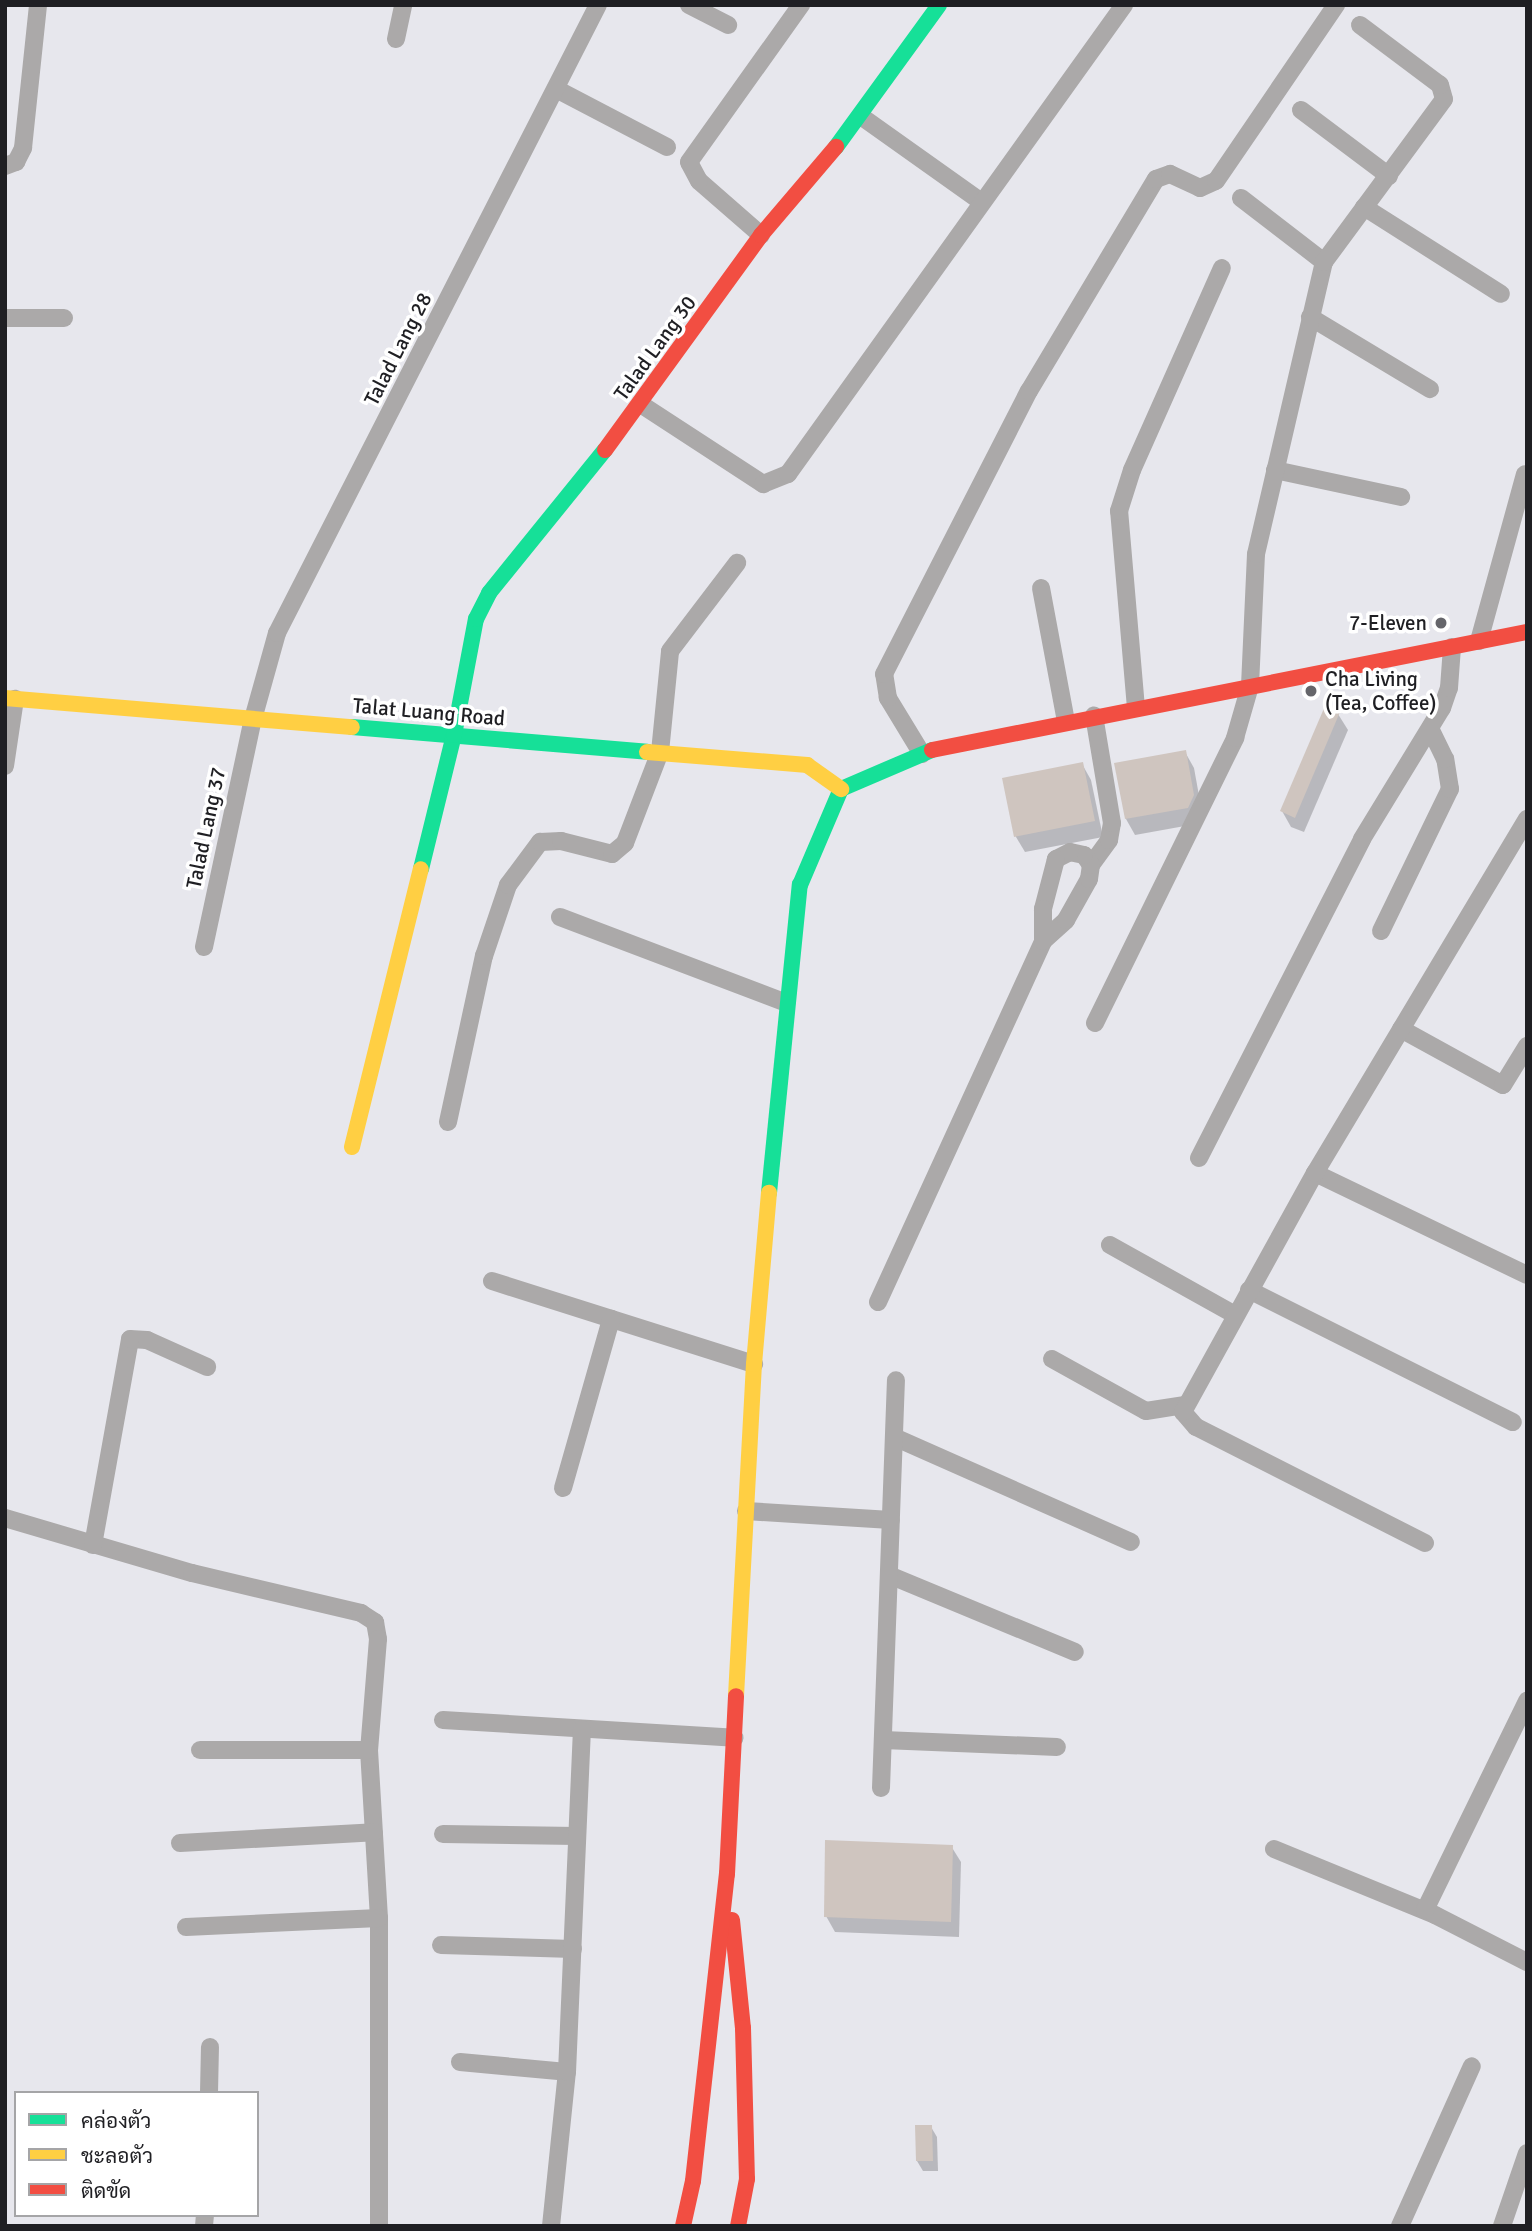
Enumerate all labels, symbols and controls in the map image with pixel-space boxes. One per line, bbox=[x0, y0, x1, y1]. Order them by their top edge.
street label: Talad Lang 28 bbox=[359, 288, 437, 410]
street label: Talad Lang 30 bbox=[609, 291, 701, 405]
place label: 7-Eleven bbox=[1349, 610, 1427, 636]
marker: 7-Eleven bbox=[1433, 615, 1449, 631]
place label: Cha Living (Tea, Coffee) bbox=[1325, 666, 1437, 716]
marker: Cha Living (Tea, Coffee) bbox=[1303, 683, 1319, 699]
street label: Talat Luang Road bbox=[352, 693, 506, 731]
street label: Talad Lang 37 bbox=[181, 765, 231, 891]
legend bbox=[14, 2091, 259, 2217]
text: คล่องตัว bbox=[81, 2108, 151, 2134]
text: ชะลอตัว bbox=[81, 2143, 153, 2169]
text: ติดขัด bbox=[81, 2178, 131, 2204]

